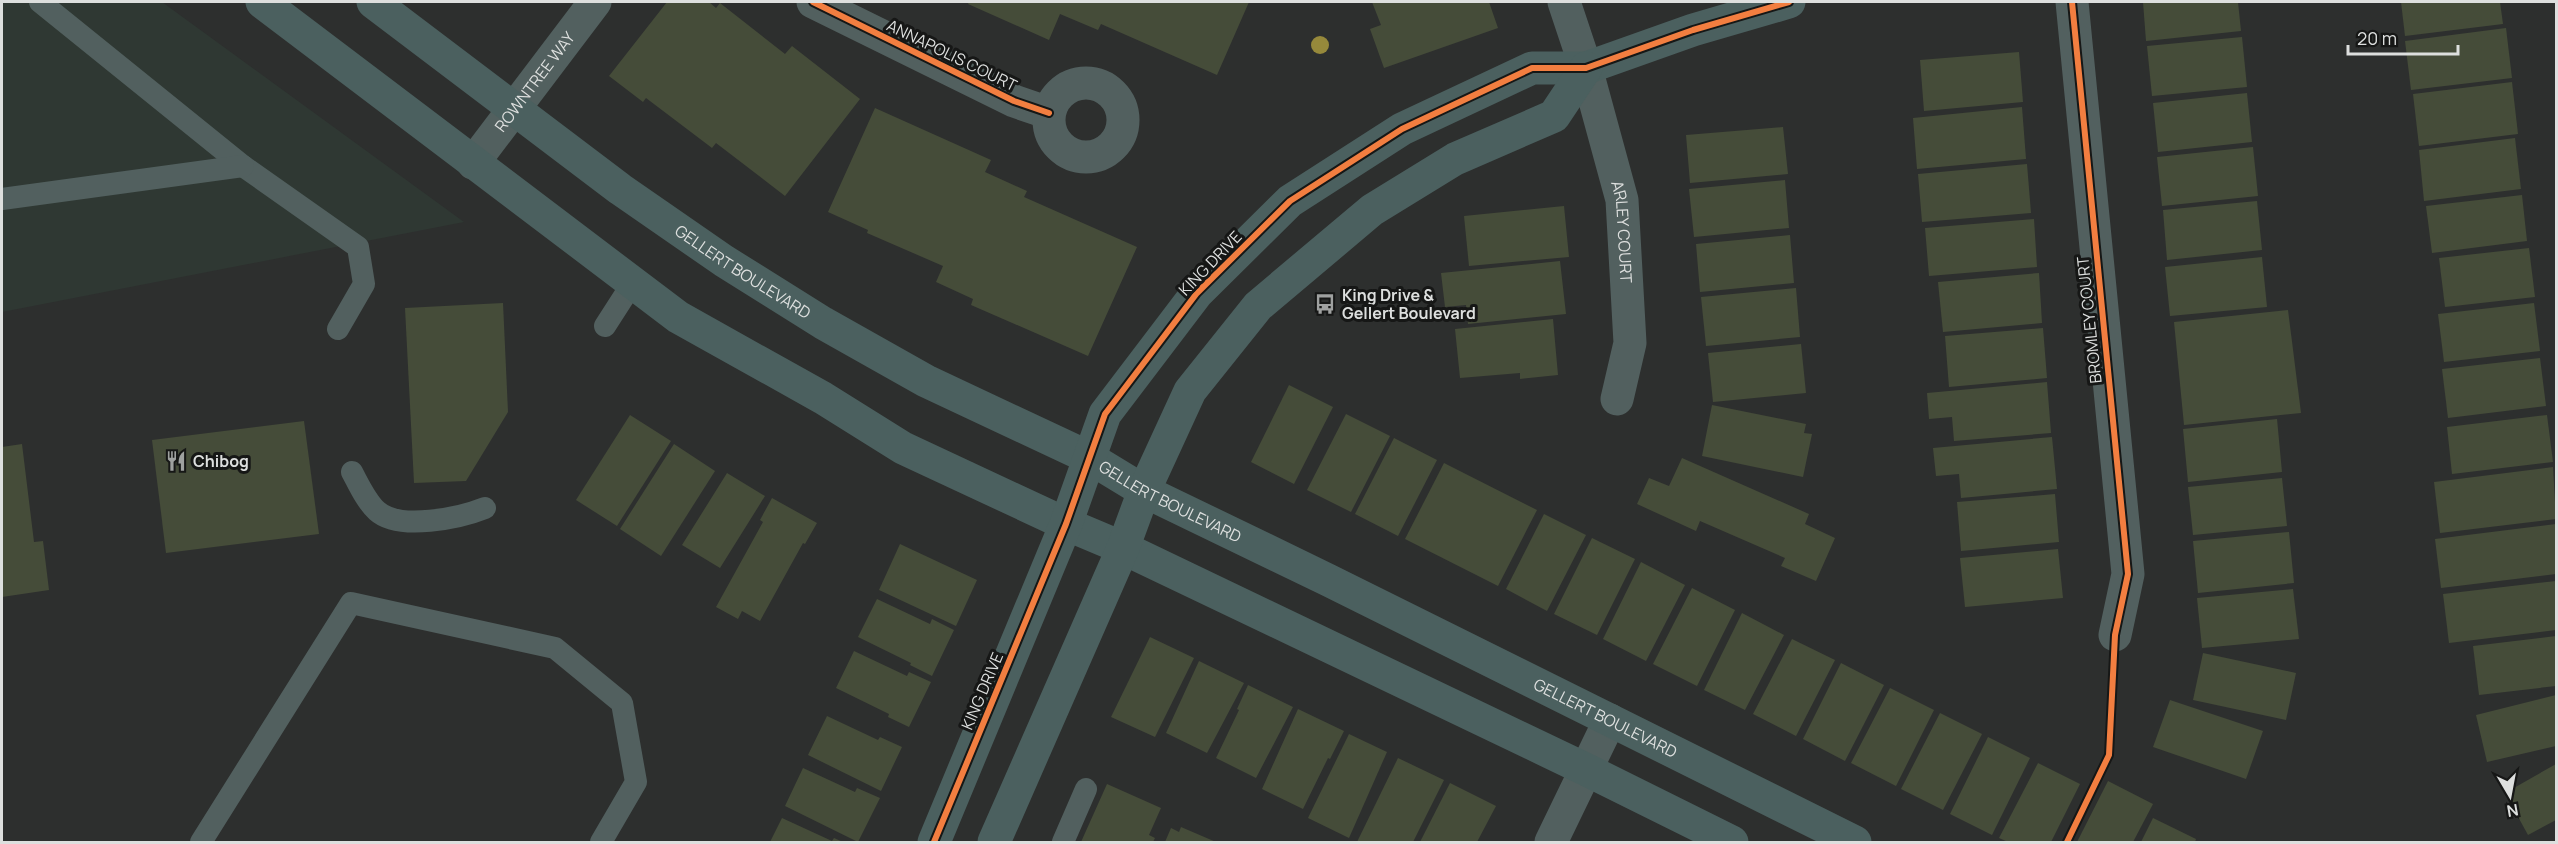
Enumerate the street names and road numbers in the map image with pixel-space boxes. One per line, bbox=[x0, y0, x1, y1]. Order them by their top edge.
street label: ANNAPOLIS COURT bbox=[883, 14, 1021, 96]
street label: ROWNTREE WAY bbox=[490, 27, 580, 136]
street label: ARLEY COURT bbox=[1606, 178, 1638, 284]
street label: GELLERT BOULEVARD bbox=[671, 219, 815, 324]
street label: KING DRIVE bbox=[1174, 226, 1246, 300]
street label: BROMLEY COURT bbox=[2071, 255, 2107, 385]
street label: GELLERT BOULEVARD bbox=[1095, 455, 1245, 548]
street label: KING DRIVE bbox=[956, 649, 1008, 733]
street label: GELLERT BOULEVARD bbox=[1530, 673, 1681, 763]

